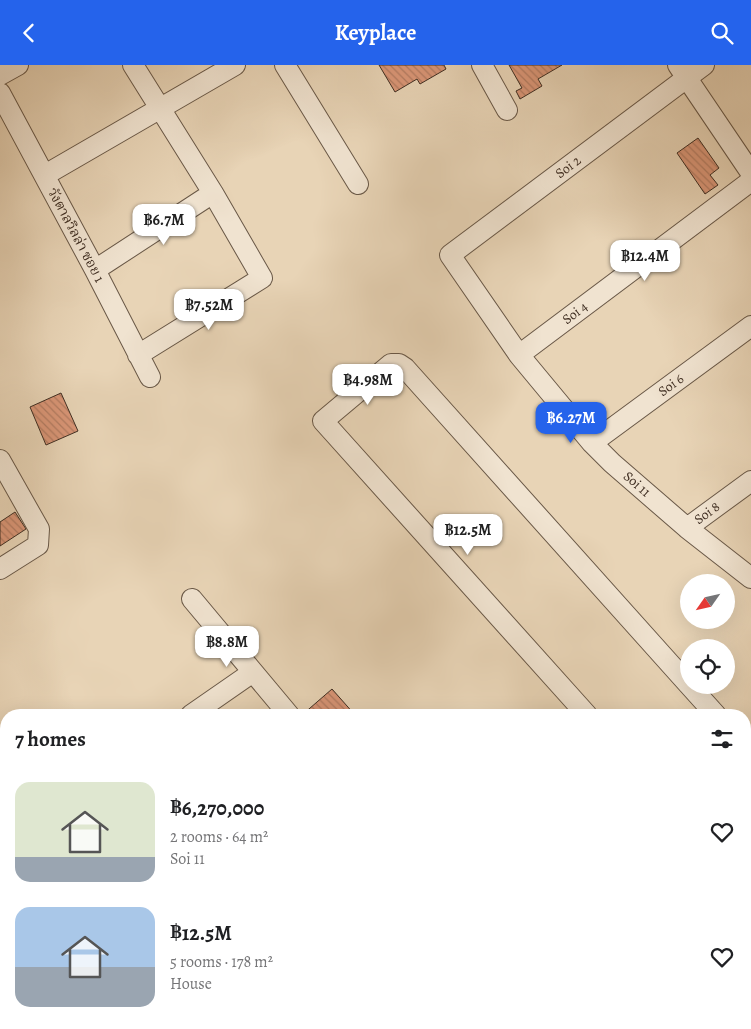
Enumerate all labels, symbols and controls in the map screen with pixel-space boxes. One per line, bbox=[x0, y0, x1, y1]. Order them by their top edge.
text: Keyplace bbox=[335, 18, 416, 48]
icon: back bbox=[15, 19, 43, 47]
icon: search bbox=[708, 19, 736, 47]
street label: Soi 2 bbox=[551, 151, 585, 183]
street label: วังตาลวิลล่า ซอย 1 bbox=[43, 184, 109, 286]
pin: ฿6.7M bbox=[129, 203, 199, 246]
text: ฿6.7M bbox=[143, 209, 185, 231]
pin: ฿12.4M bbox=[604, 239, 686, 282]
text: ฿12.4M bbox=[621, 245, 669, 267]
pin: ฿7.52M bbox=[168, 289, 250, 331]
text: ฿7.52M bbox=[185, 294, 233, 316]
street label: Soi 4 bbox=[558, 297, 592, 329]
pin: ฿4.98M bbox=[327, 363, 409, 406]
text: ฿4.98M bbox=[343, 369, 393, 391]
street label: Soi 6 bbox=[654, 369, 688, 401]
pin: ฿6.27M bbox=[530, 401, 612, 444]
text: ฿6.27M bbox=[547, 407, 595, 429]
street label: Soi 11 bbox=[619, 467, 655, 501]
street label: Soi 8 bbox=[690, 497, 724, 529]
pin: ฿12.5M bbox=[427, 513, 509, 556]
text: ฿12.5M bbox=[444, 519, 492, 541]
north arrow bbox=[680, 574, 735, 629]
map controls bbox=[680, 574, 735, 694]
pin: ฿8.8M bbox=[192, 625, 262, 668]
text: ฿8.8M bbox=[206, 631, 248, 653]
button: locate bbox=[680, 639, 735, 694]
text: 7 homes bbox=[15, 725, 86, 753]
icon: filters bbox=[708, 725, 736, 753]
text: ฿6,270,000 bbox=[170, 794, 264, 822]
icon: home bbox=[55, 802, 115, 862]
icon: heart bbox=[708, 818, 736, 846]
text: 2 rooms · 64 m² bbox=[170, 826, 268, 848]
text: Soi 11 bbox=[170, 848, 205, 870]
text: ฿12.5M bbox=[170, 919, 232, 947]
icon: home bbox=[55, 927, 115, 987]
icon: heart bbox=[708, 943, 736, 971]
text: 5 rooms · 178 m² bbox=[170, 951, 273, 973]
text: House bbox=[170, 973, 212, 995]

